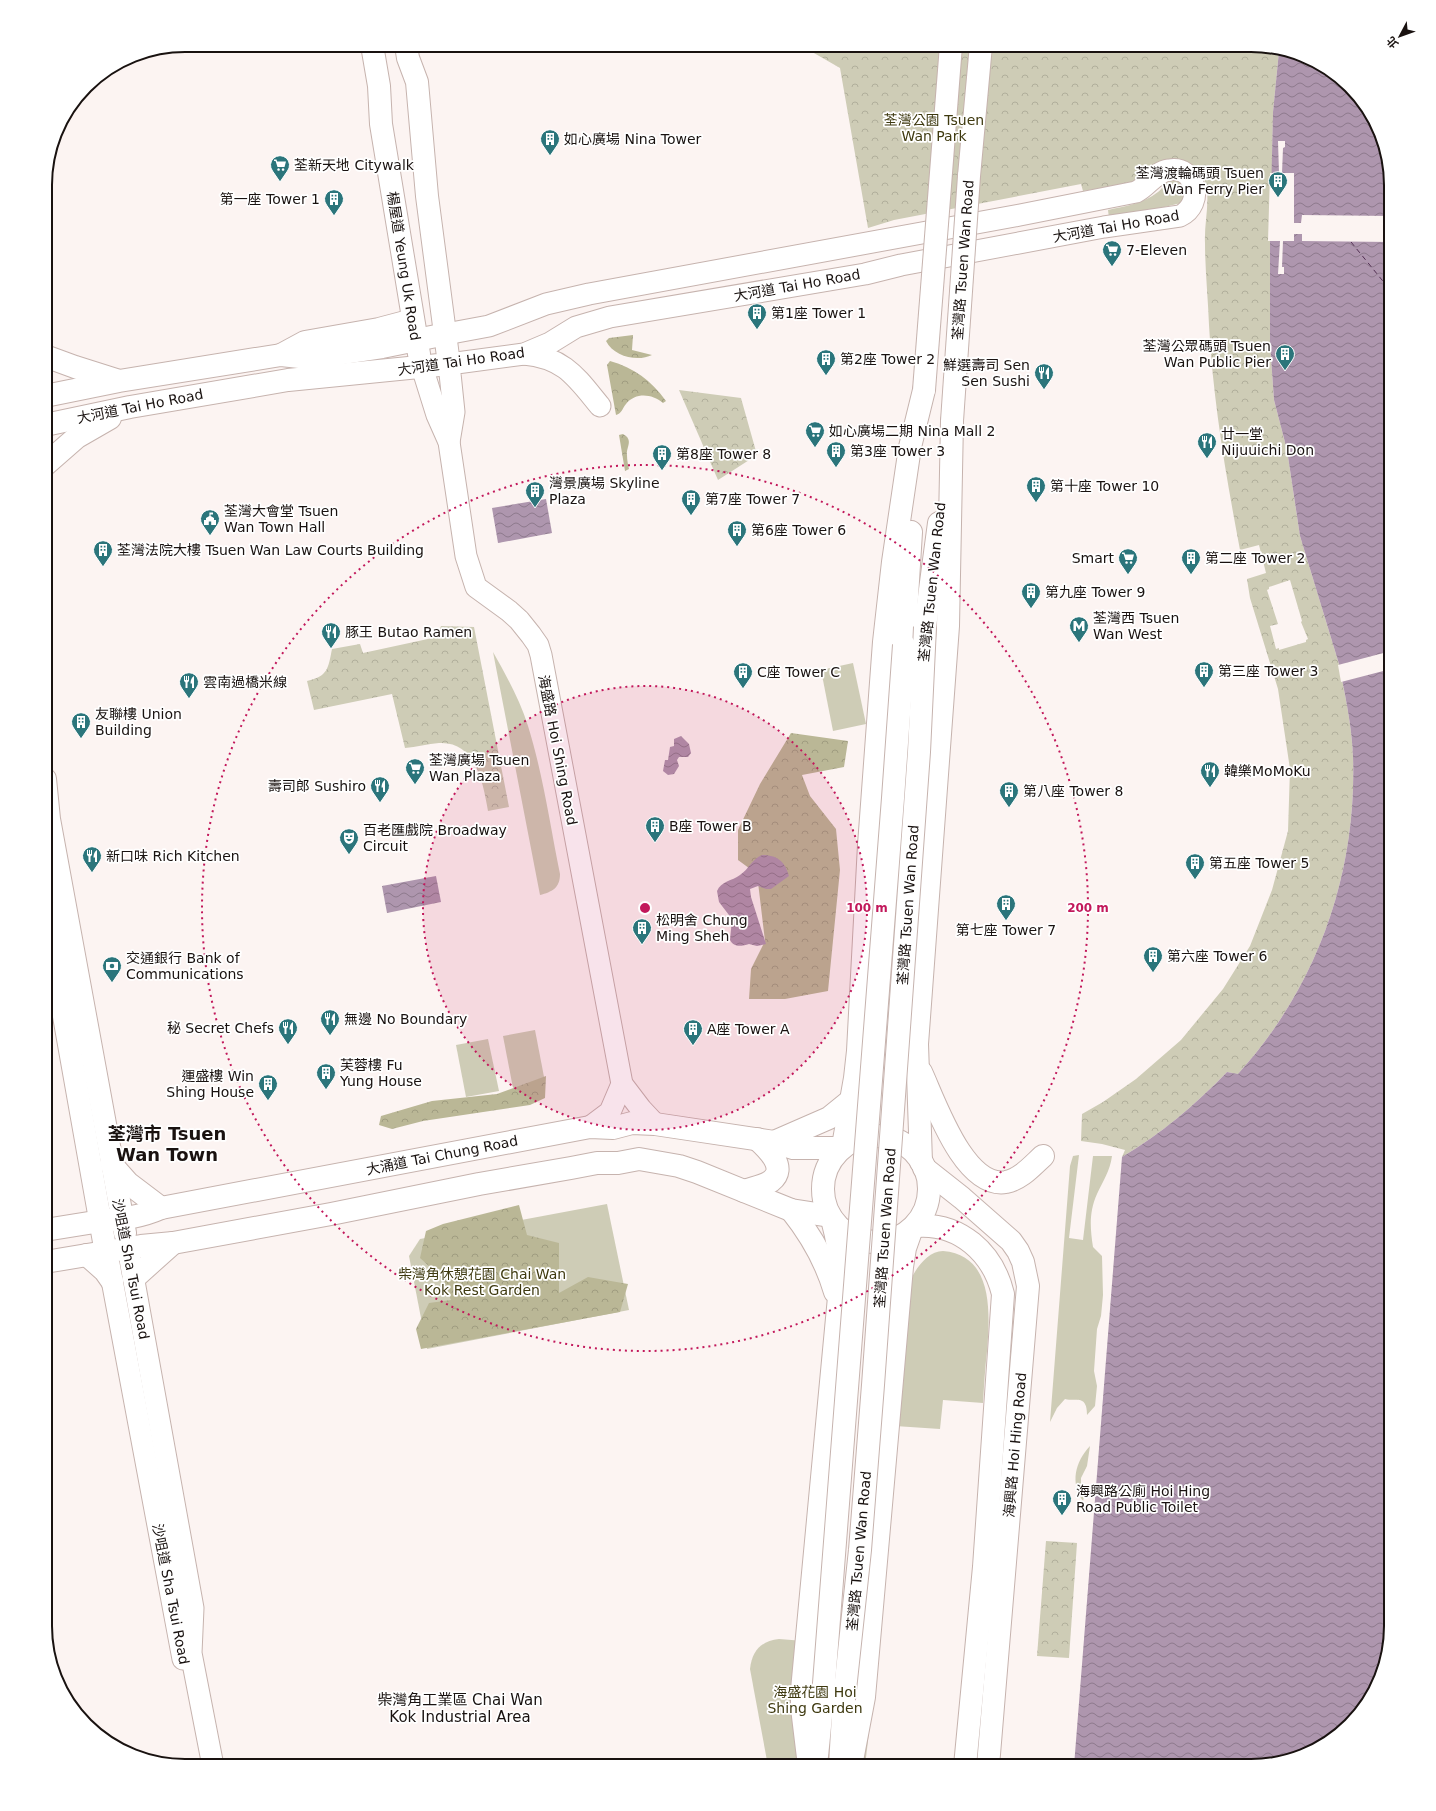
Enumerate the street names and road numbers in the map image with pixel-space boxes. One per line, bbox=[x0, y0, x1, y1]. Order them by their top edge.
street label: 荃灣路 Tsuen Wan Road bbox=[949, 179, 977, 341]
street label: 楊屋道 Yeung Uk Road bbox=[384, 190, 424, 342]
street label: 大河道 Tai Ho Road bbox=[1051, 207, 1181, 245]
street label: 大河道 Tai Ho Road bbox=[732, 266, 862, 304]
street label: 大河道 Tai Ho Road bbox=[396, 344, 526, 378]
street label: 大河道 Tai Ho Road bbox=[76, 386, 204, 426]
street label: 荃灣路 Tsuen Wan Road bbox=[916, 501, 948, 663]
street label: 海盛路 Hoi Shing Road bbox=[536, 673, 580, 827]
street label: 荃灣路 Tsuen Wan Road bbox=[894, 824, 922, 986]
street label: 大涌道 Tai Chung Road bbox=[365, 1132, 519, 1178]
street label: 荃灣路 Tsuen Wan Road bbox=[871, 1147, 899, 1309]
street label: 沙咀道 Sha Tsui Road bbox=[109, 1197, 153, 1341]
street label: 海興路 Hoi Hing Road bbox=[1001, 1372, 1029, 1518]
street label: 荃灣路 Tsuen Wan Road bbox=[844, 1470, 874, 1632]
street label: 沙咀道 Sha Tsui Road bbox=[149, 1522, 193, 1666]

